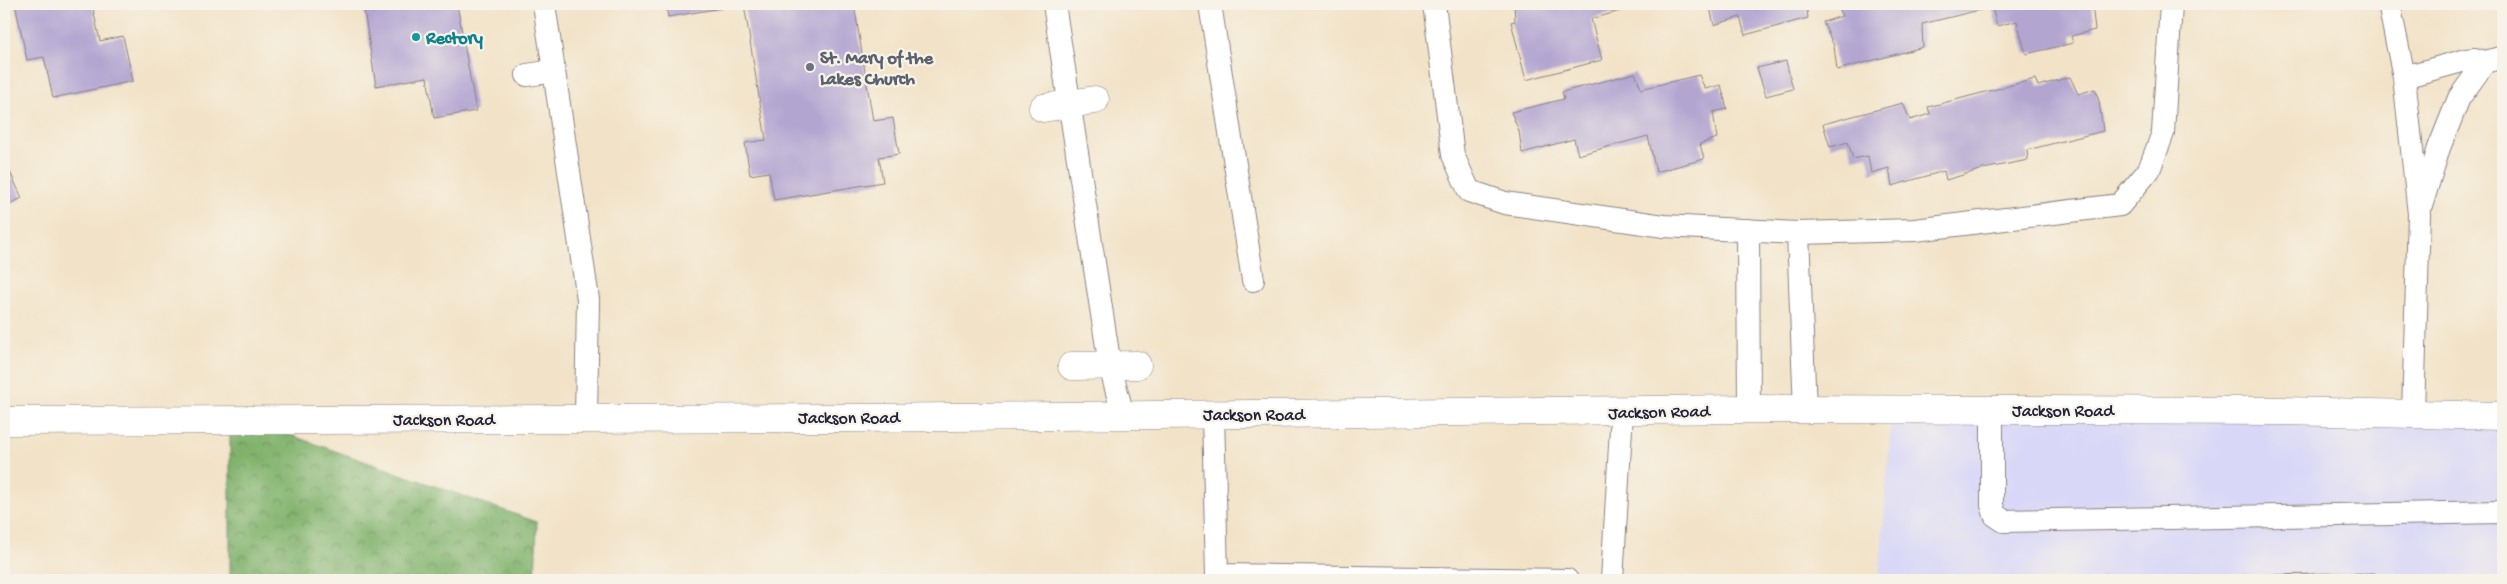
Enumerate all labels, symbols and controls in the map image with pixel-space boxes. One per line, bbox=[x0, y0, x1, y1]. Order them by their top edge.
place label: Rectory bbox=[425, 29, 483, 50]
marker: Rectory bbox=[410, 31, 422, 43]
place label: St. Mary of the Lakes Church bbox=[820, 49, 934, 91]
marker: St. Mary of the Lakes Church bbox=[804, 61, 816, 73]
street label: Jackson Road bbox=[1608, 402, 1712, 425]
street label: Jackson Road bbox=[2012, 402, 2115, 423]
street label: Jackson Road bbox=[1203, 406, 1306, 427]
street label: Jackson Road bbox=[798, 409, 901, 430]
street label: Jackson Road bbox=[393, 411, 496, 432]

